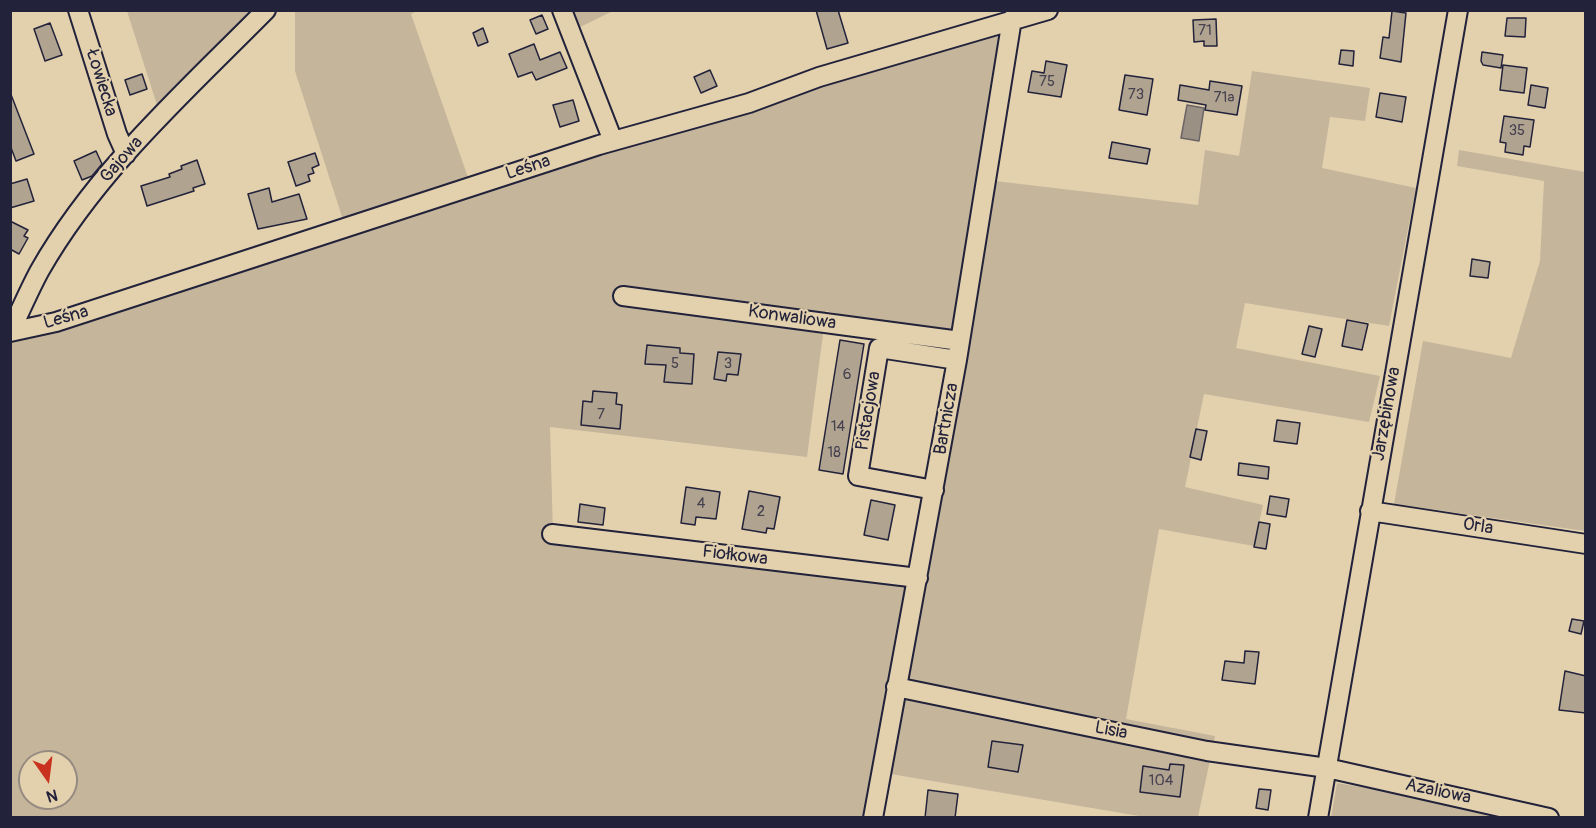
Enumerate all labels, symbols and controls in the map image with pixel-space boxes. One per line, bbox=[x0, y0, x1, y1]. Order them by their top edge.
house number: 71 bbox=[1198, 22, 1212, 40]
street label: Łowiecka bbox=[81, 47, 121, 119]
house number: 75 bbox=[1039, 73, 1055, 91]
house number: 73 bbox=[1128, 86, 1144, 104]
house number: 71a bbox=[1214, 89, 1234, 107]
house number: 35 bbox=[1509, 122, 1525, 140]
street label: Gajowa bbox=[96, 132, 148, 188]
street label: Leśna bbox=[503, 151, 553, 185]
street label: Leśna bbox=[41, 301, 91, 335]
street label: Konwaliowa bbox=[747, 301, 837, 335]
house number: 5 bbox=[671, 355, 679, 373]
house number: 3 bbox=[724, 355, 732, 373]
street label: Jarzębinowa bbox=[1368, 365, 1406, 463]
house number: 6 bbox=[843, 366, 851, 384]
street label: Pistacjowa bbox=[852, 370, 886, 452]
street label: Bartnicza bbox=[930, 381, 964, 457]
house number: 7 bbox=[597, 406, 605, 424]
house number: 14 bbox=[831, 418, 845, 436]
house number: 18 bbox=[827, 444, 841, 462]
house number: 4 bbox=[697, 495, 705, 513]
house number: 2 bbox=[757, 503, 765, 521]
street label: Orla bbox=[1461, 514, 1495, 540]
street label: Fiołkowa bbox=[701, 541, 769, 571]
street label: Lisia bbox=[1093, 717, 1129, 745]
north arrow bbox=[18, 750, 78, 810]
house number: 104 bbox=[1149, 772, 1173, 790]
street label: Azaliowa bbox=[1403, 774, 1473, 810]
text: N bbox=[44, 785, 60, 807]

